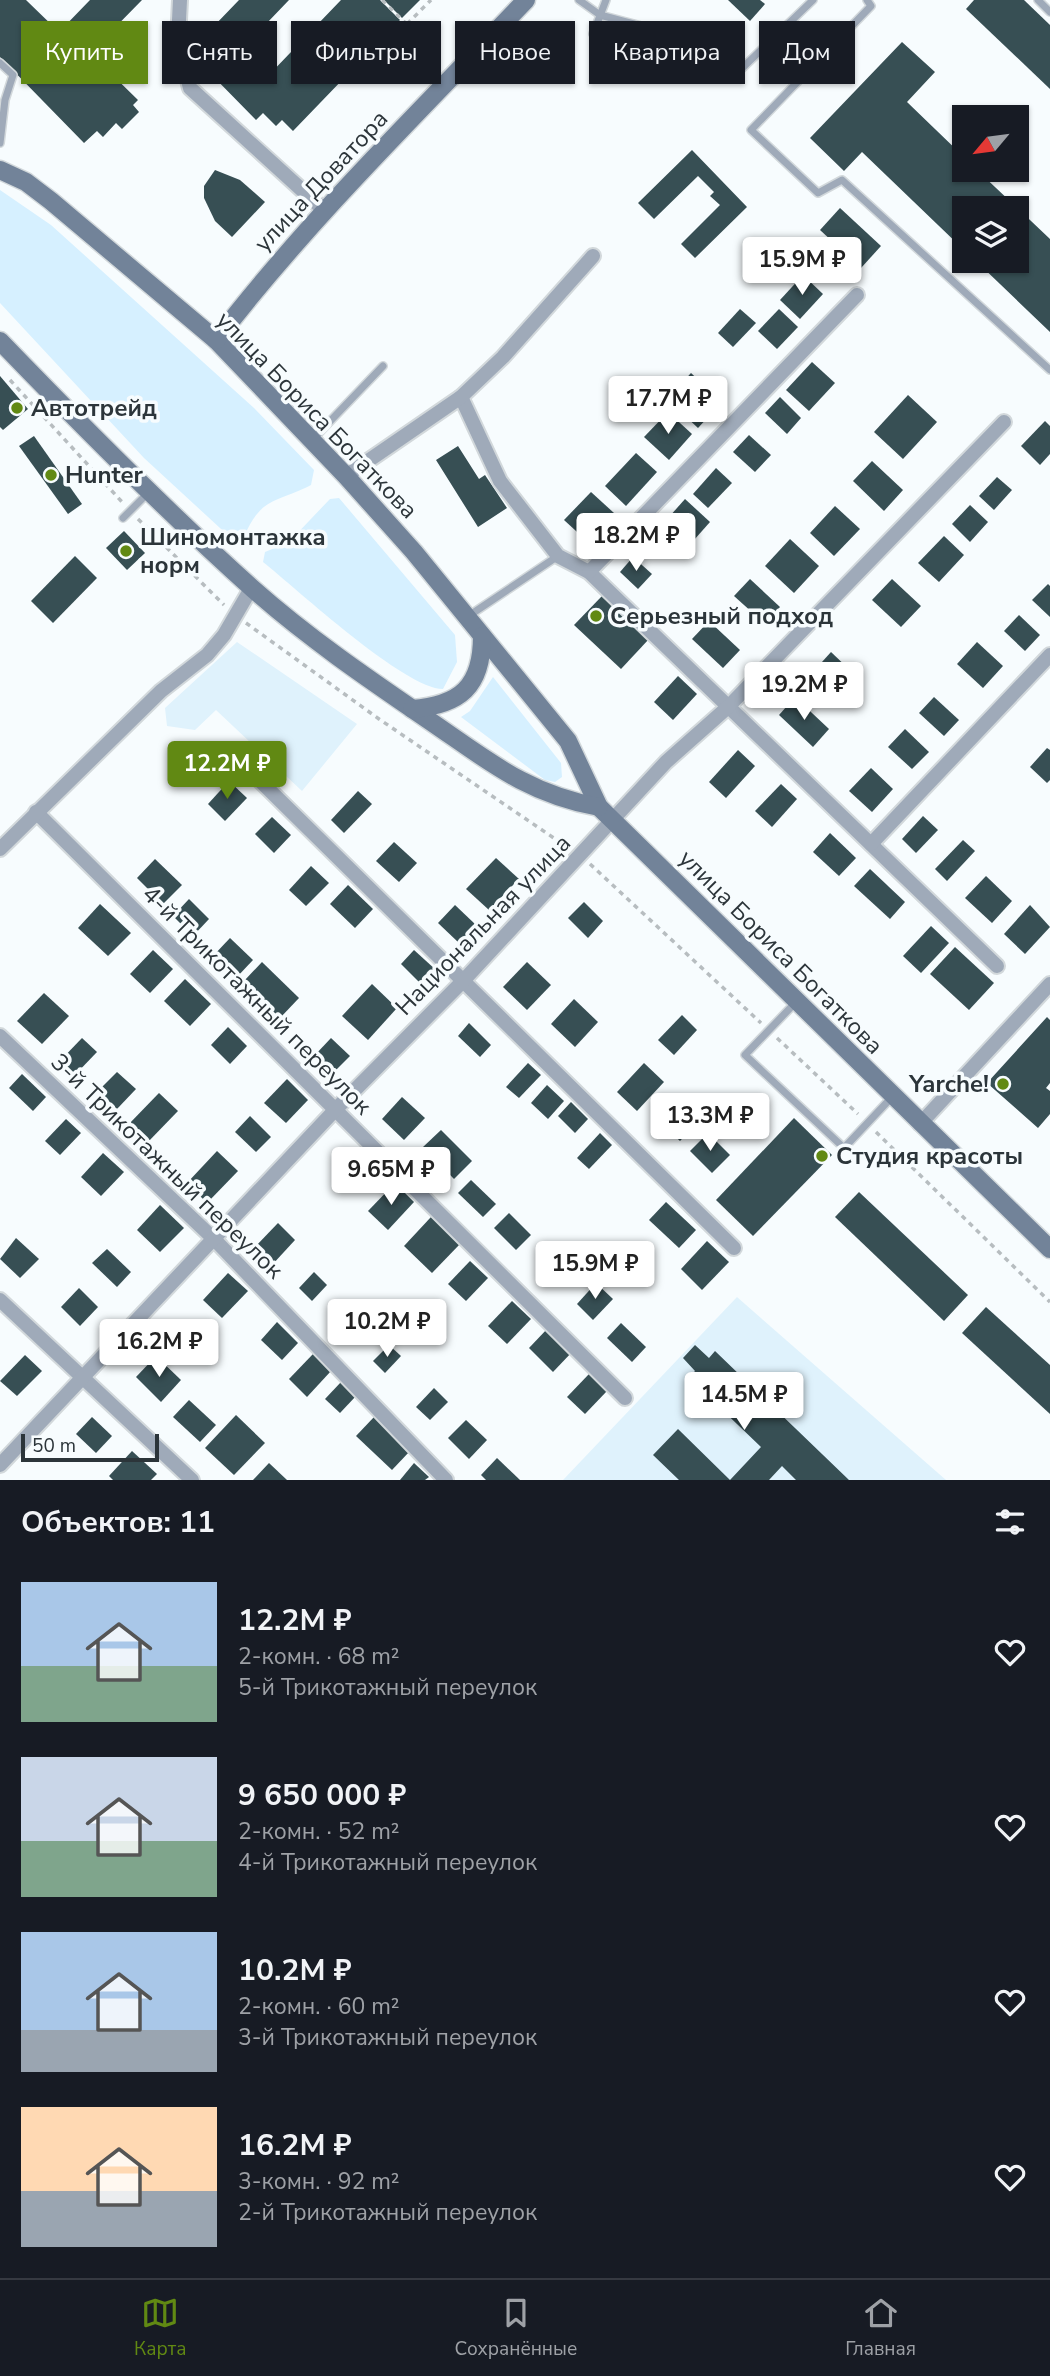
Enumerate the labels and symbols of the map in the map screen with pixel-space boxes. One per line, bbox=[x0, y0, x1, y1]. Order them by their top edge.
street label: улица Доватора bbox=[247, 103, 395, 259]
north arrow bbox=[952, 105, 1029, 182]
pin: 15.9M ₽ bbox=[737, 238, 867, 297]
street label: улица Бориса Богаткова bbox=[209, 304, 425, 526]
pin: 17.7M ₽ bbox=[603, 376, 733, 436]
place label: Автотрейд bbox=[31, 392, 157, 424]
marker: Автотрейд bbox=[9, 400, 25, 416]
place label: Hunter bbox=[65, 459, 144, 491]
marker: Hunter bbox=[43, 467, 59, 483]
pin: 18.2M ₽ bbox=[571, 514, 701, 573]
place label: Шиномонтажка норм bbox=[140, 521, 326, 581]
marker: Шиномонтажка норм bbox=[118, 543, 134, 559]
place label: Серьезный подход bbox=[610, 600, 833, 632]
marker: Серьезный подход bbox=[588, 608, 604, 624]
pin: 19.2M ₽ bbox=[739, 662, 869, 722]
pin: 12.2M ₽ bbox=[162, 742, 292, 801]
street label: Национальная улица bbox=[388, 828, 578, 1022]
street label: улица Бориса Богаткова bbox=[672, 843, 890, 1061]
street label: 4-й Трикотажный переулок bbox=[135, 878, 379, 1122]
street label: 3-й Трикотажный переулок bbox=[44, 1046, 291, 1286]
place label: Yarche! bbox=[908, 1068, 989, 1100]
marker: Yarche! bbox=[995, 1076, 1011, 1092]
pin: 13.3M ₽ bbox=[645, 1094, 775, 1153]
place label: Студия красоты bbox=[836, 1140, 1023, 1172]
pin: 9.65M ₽ bbox=[326, 1148, 456, 1207]
marker: Студия красоты bbox=[814, 1148, 830, 1164]
pin: 15.9M ₽ bbox=[530, 1242, 660, 1301]
pin: 10.2M ₽ bbox=[322, 1300, 452, 1359]
pin: 16.2M ₽ bbox=[94, 1320, 224, 1379]
pin: 14.5M ₽ bbox=[679, 1372, 809, 1432]
scale bar bbox=[21, 1431, 159, 1463]

